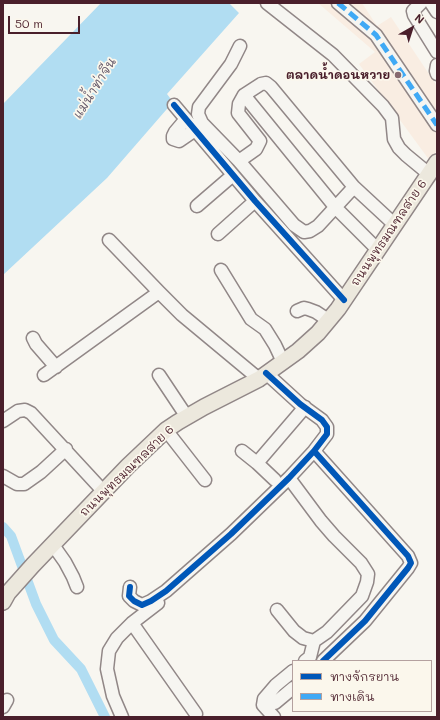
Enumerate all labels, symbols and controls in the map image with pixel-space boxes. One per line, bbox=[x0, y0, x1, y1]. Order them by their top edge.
scale bar bbox=[10, 8, 82, 34]
north arrow bbox=[392, 8, 432, 48]
text: N bbox=[412, 10, 428, 27]
text: 50 m bbox=[15, 15, 43, 31]
water label: แม่น้ำท่าจีน bbox=[70, 55, 120, 121]
place label: ตลาดน้ำดอนหวาย bbox=[286, 68, 390, 82]
marker: ตลาดน้ำดอนหวาย bbox=[393, 70, 403, 80]
street label: ถนนพุทธมณฑลสาย 6 bbox=[348, 177, 430, 289]
street label: ถนนพุทธมณฑลสาย 6 bbox=[77, 422, 177, 520]
legend bbox=[292, 660, 432, 712]
text: ทางจักรยาน bbox=[330, 668, 399, 684]
text: ทางเดิน bbox=[330, 688, 374, 704]

